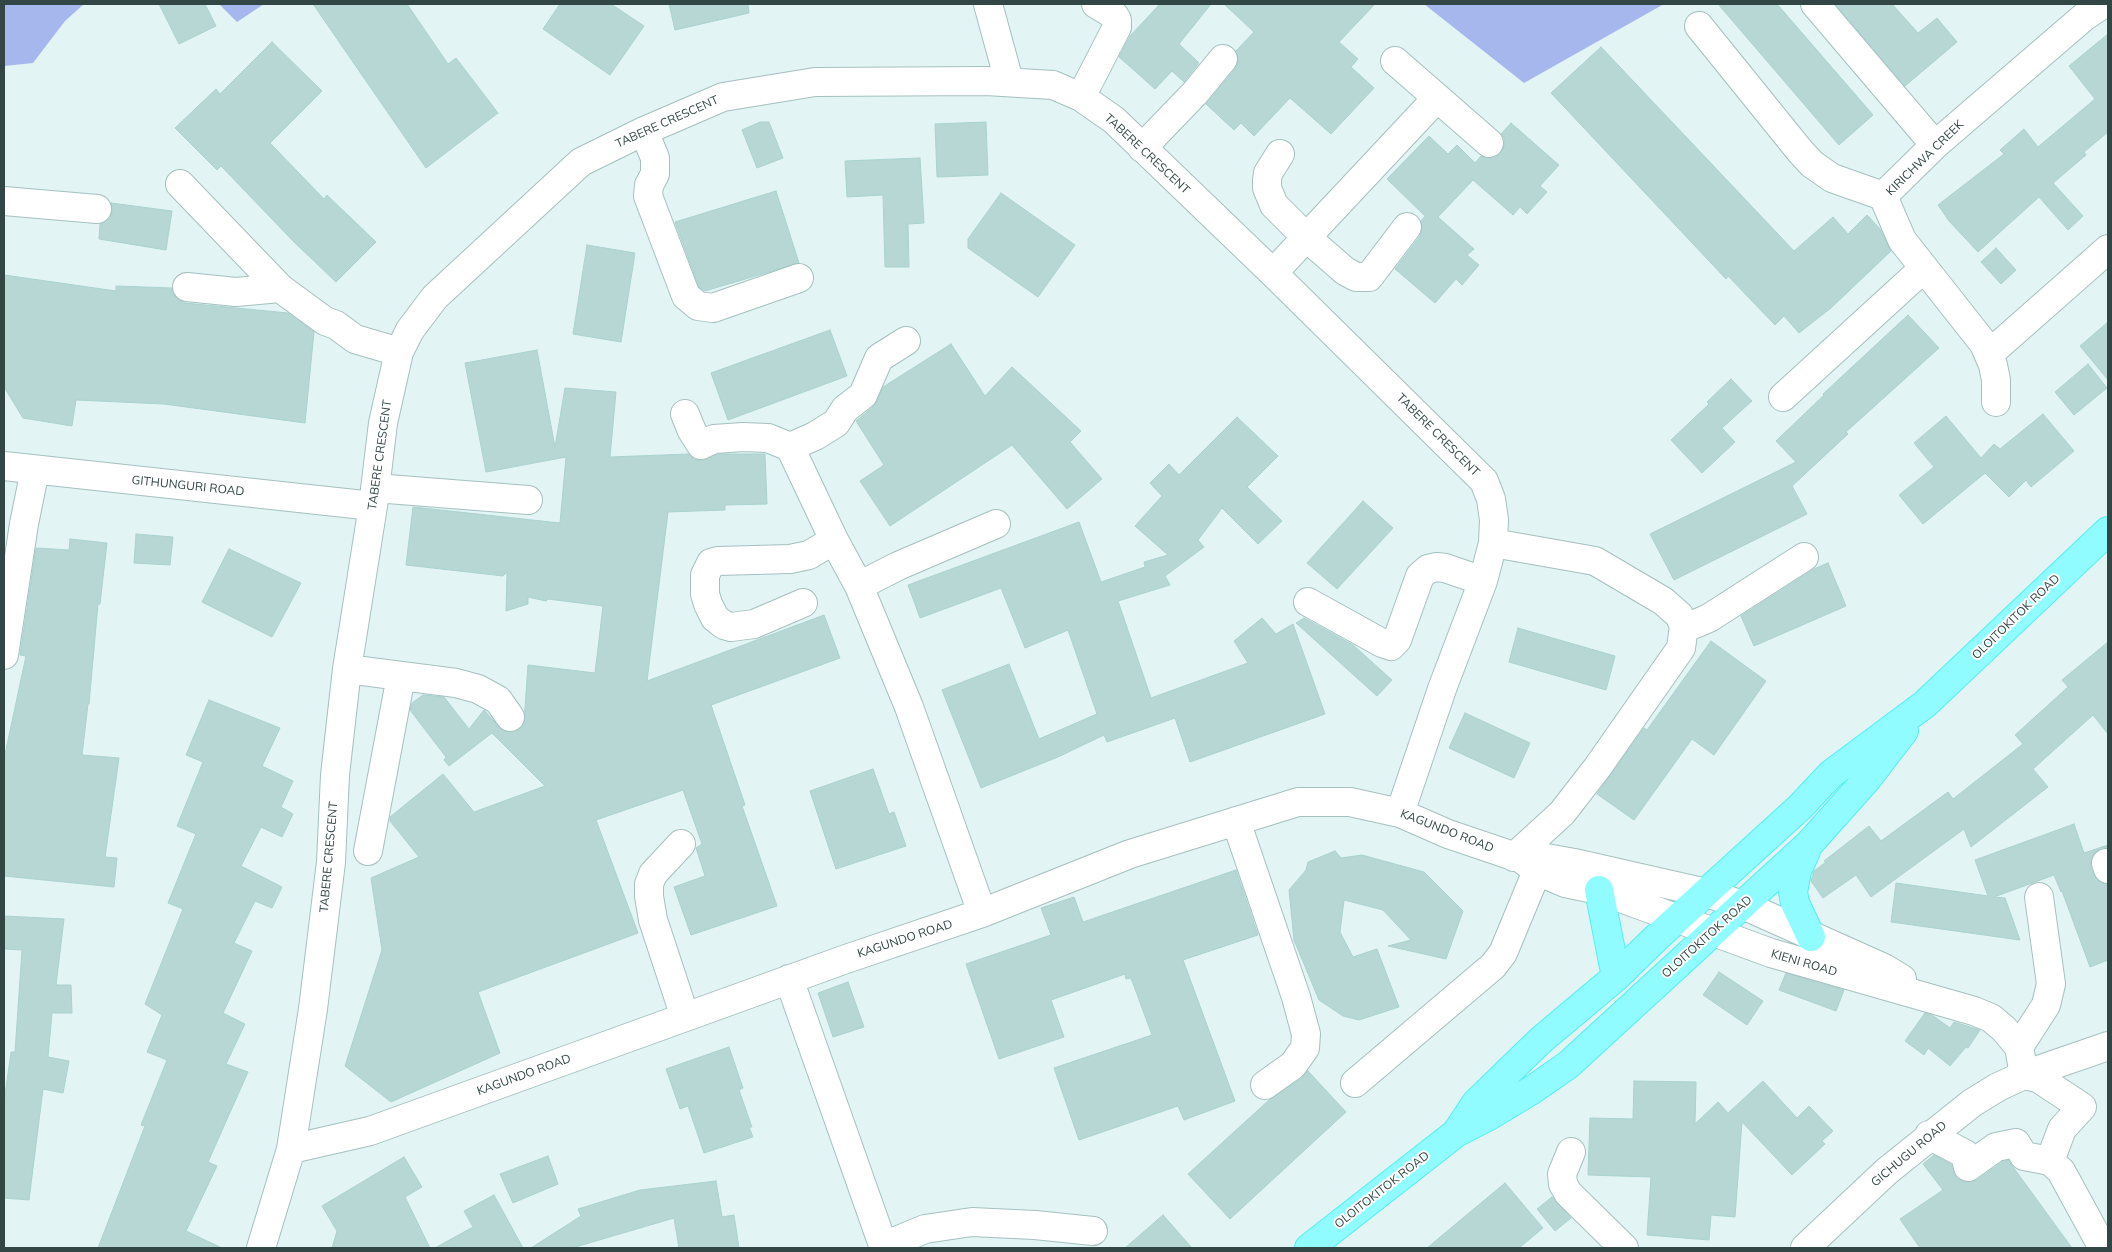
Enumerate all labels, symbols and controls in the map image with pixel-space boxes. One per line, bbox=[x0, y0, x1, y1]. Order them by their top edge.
street label: TABERE CRESCENT bbox=[613, 93, 721, 151]
street label: TABERE CRESCENT bbox=[1101, 111, 1193, 197]
street label: KIRICHWA CREEK bbox=[1883, 117, 1967, 199]
street label: TABERE CRESCENT bbox=[1394, 391, 1482, 479]
street label: TABERE CRESCENT bbox=[365, 399, 395, 511]
street label: GITHUNGURI ROAD bbox=[131, 473, 245, 499]
street label: OLOITOKITOK ROAD bbox=[1969, 571, 2063, 663]
street label: TABERE CRESCENT bbox=[317, 801, 341, 913]
street label: KAGUNDO ROAD bbox=[1398, 807, 1496, 855]
street label: OLOITOKITOK ROAD bbox=[1659, 893, 1755, 981]
street label: KAGUNDO ROAD bbox=[856, 917, 954, 961]
street label: KIENI ROAD bbox=[1769, 947, 1839, 979]
street label: KAGUNDO ROAD bbox=[475, 1051, 573, 1099]
street label: GICHUGU ROAD bbox=[1868, 1118, 1950, 1190]
street label: OLOITOKITOK ROAD bbox=[1332, 1149, 1432, 1231]

